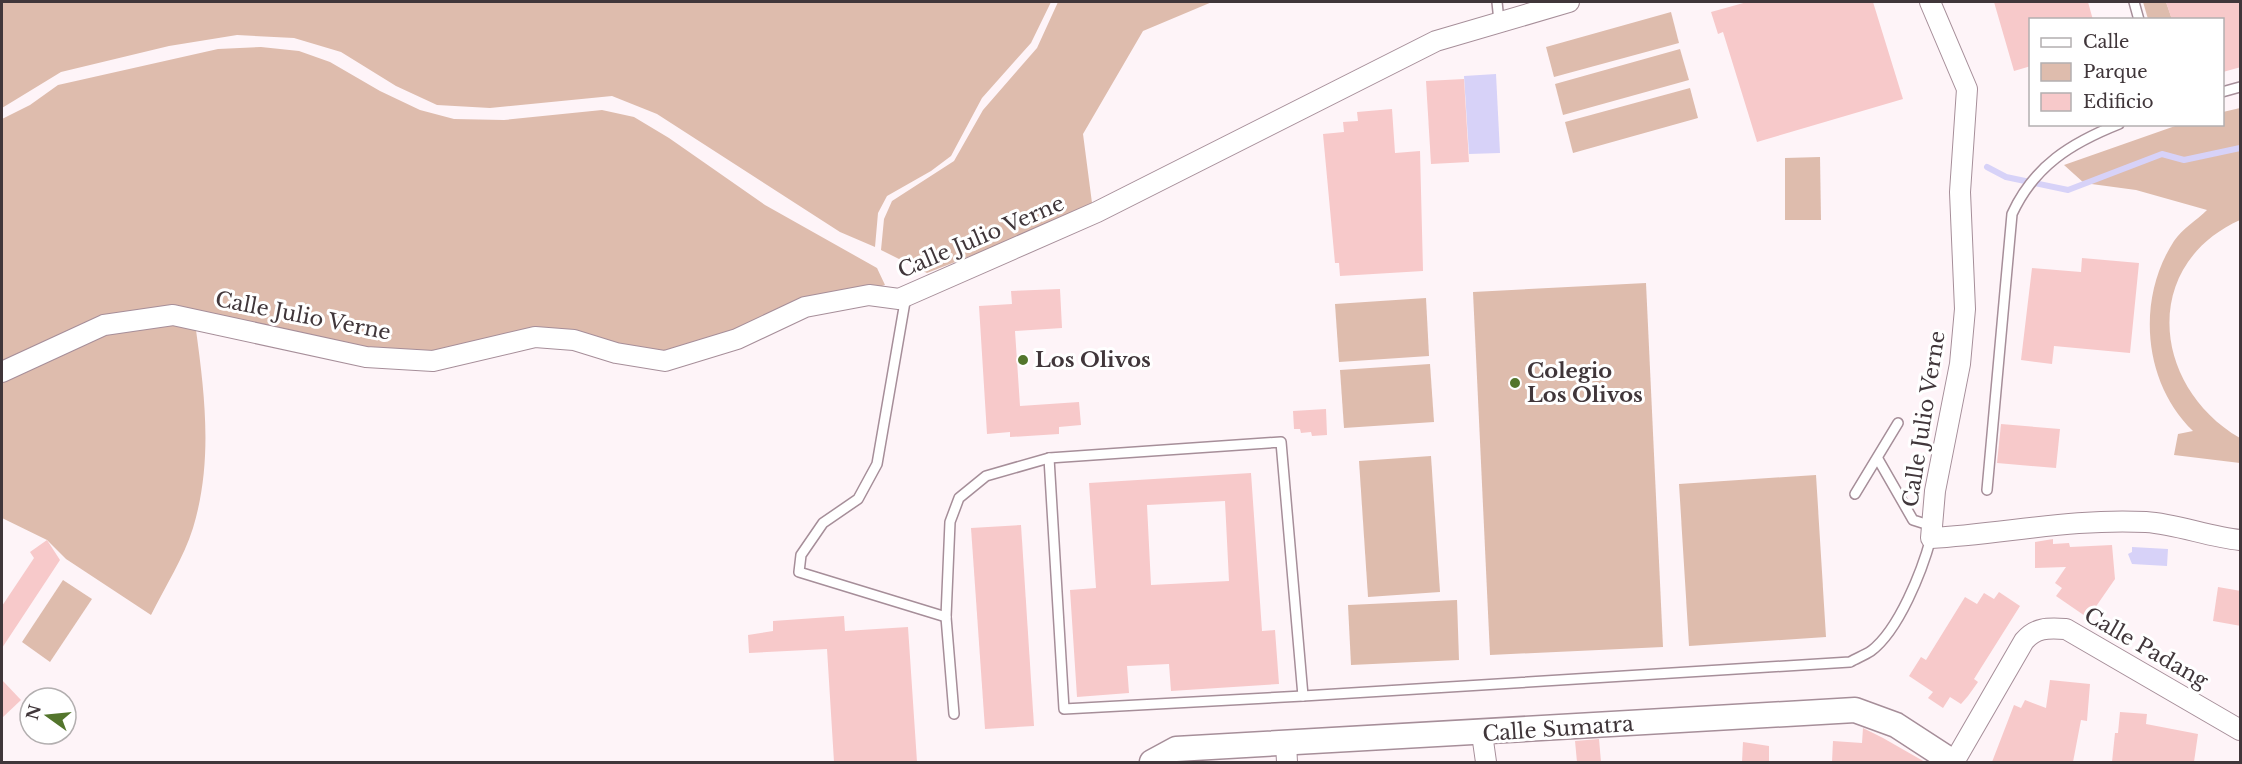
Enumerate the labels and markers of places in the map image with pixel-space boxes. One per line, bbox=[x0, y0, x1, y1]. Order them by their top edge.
place label: Los Olivos bbox=[1035, 347, 1151, 373]
marker: Los Olivos bbox=[1016, 353, 1030, 367]
place label: Colegio Los Olivos bbox=[1527, 358, 1643, 408]
marker: Colegio Los Olivos bbox=[1508, 376, 1522, 390]

